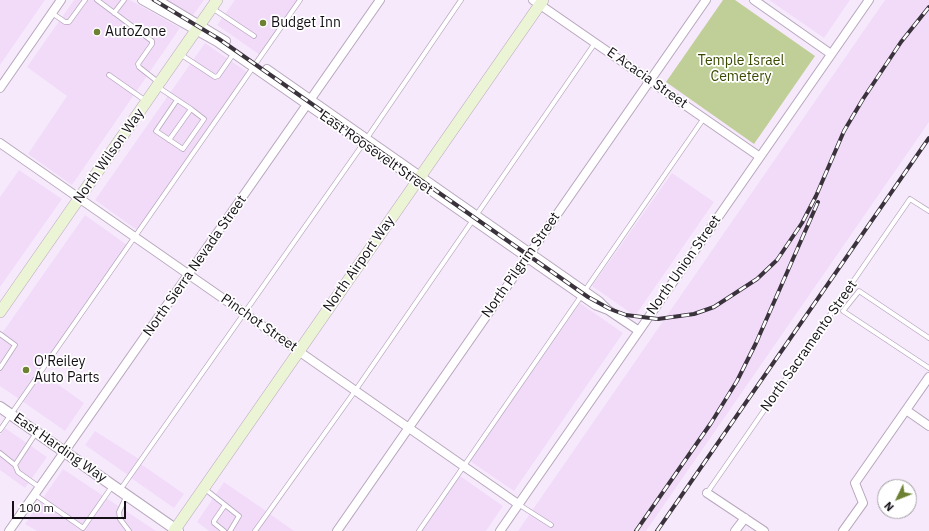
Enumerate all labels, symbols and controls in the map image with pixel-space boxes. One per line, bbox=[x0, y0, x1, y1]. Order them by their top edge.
place label: Budget Inn bbox=[271, 15, 341, 31]
marker: Budget Inn bbox=[258, 18, 268, 28]
place label: AutoZone bbox=[105, 24, 166, 40]
marker: AutoZone bbox=[92, 27, 102, 37]
street label: E Acacia Street bbox=[603, 44, 691, 112]
park label: Temple Israel Cemetery bbox=[698, 53, 784, 86]
street label: North Wilson Way bbox=[70, 106, 148, 206]
street label: East Roosevelt Street bbox=[316, 108, 436, 198]
street label: North Sierra Nevada Street bbox=[140, 192, 250, 340]
street label: North Pilgrim Street bbox=[478, 209, 564, 321]
street label: North Union Street bbox=[643, 212, 725, 318]
street label: North Airport Way bbox=[320, 213, 398, 315]
street label: North Sacramento Street bbox=[757, 277, 861, 415]
street label: Pinchot Street bbox=[218, 290, 300, 356]
place label: O'Reiley Auto Parts bbox=[34, 354, 100, 386]
marker: O'Reiley Auto Parts bbox=[21, 365, 31, 375]
street label: East Harding Way bbox=[10, 410, 110, 486]
north arrow bbox=[877, 479, 917, 519]
scale bar bbox=[14, 493, 128, 519]
text: N bbox=[881, 499, 897, 514]
text: 100 m bbox=[19, 500, 54, 515]

